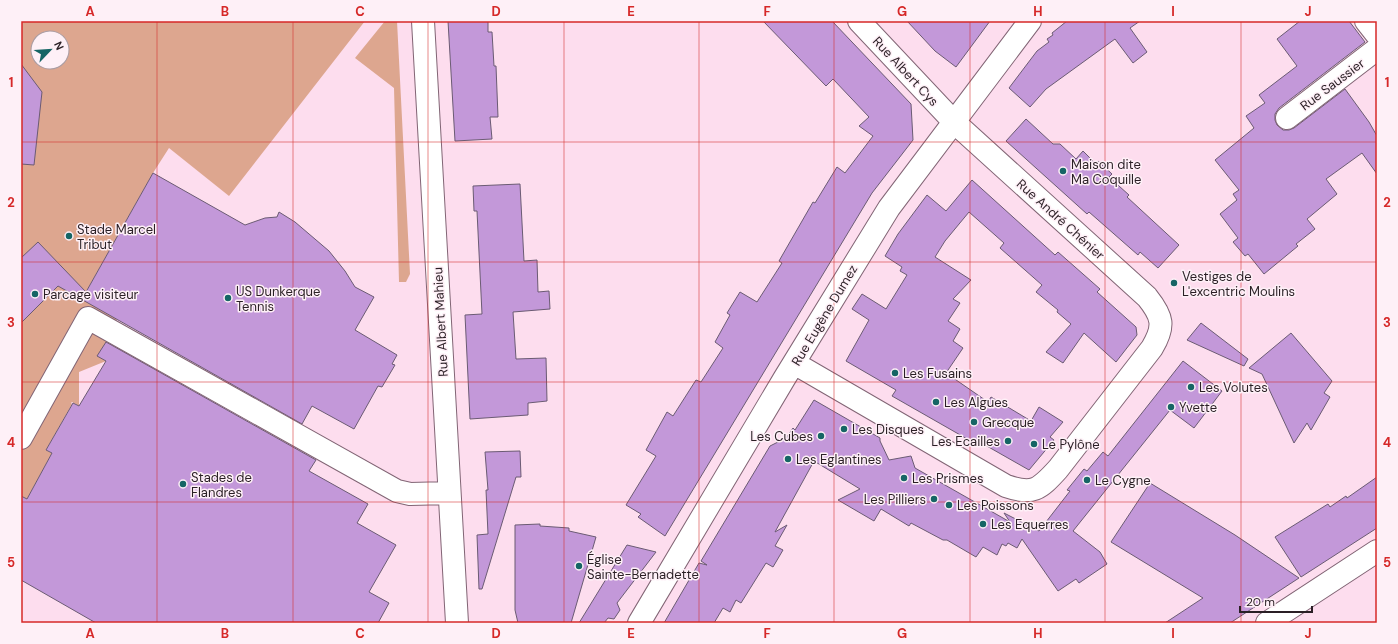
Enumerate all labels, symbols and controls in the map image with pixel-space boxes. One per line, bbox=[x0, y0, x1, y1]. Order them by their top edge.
text: A bbox=[85, 3, 95, 20]
text: B bbox=[221, 3, 229, 20]
text: C bbox=[355, 3, 365, 20]
text: D bbox=[491, 3, 501, 20]
text: E bbox=[627, 3, 635, 20]
text: F bbox=[763, 3, 771, 20]
text: G bbox=[897, 3, 907, 20]
text: H bbox=[1033, 3, 1043, 20]
text: I bbox=[1171, 3, 1175, 20]
text: J bbox=[1304, 3, 1312, 20]
north arrow bbox=[30, 30, 70, 70]
street label: Rue Albert Cys bbox=[869, 33, 942, 110]
text: N bbox=[51, 39, 67, 52]
street label: Rue Saussier bbox=[1297, 54, 1368, 114]
text: 1 bbox=[9, 74, 13, 91]
text: 1 bbox=[1385, 74, 1389, 91]
place label: Maison dite Ma Coquille bbox=[1071, 156, 1141, 188]
marker: Maison dite Ma Coquille bbox=[1058, 166, 1068, 176]
street label: Rue André Chénier bbox=[1013, 175, 1108, 263]
text: 2 bbox=[7, 194, 15, 211]
text: 2 bbox=[1383, 194, 1391, 211]
place label: Stade Marcel Tribut bbox=[77, 221, 156, 253]
marker: Stade Marcel Tribut bbox=[64, 231, 74, 241]
street label: Rue Eugène Dumez bbox=[788, 262, 861, 369]
street label: Rue Albert Mahieu bbox=[429, 267, 452, 377]
place label: Vestiges de L'excentric Moulins bbox=[1182, 268, 1295, 300]
marker: Vestiges de L'excentric Moulins bbox=[1169, 278, 1179, 288]
place label: US Dunkerque Tennis bbox=[236, 283, 320, 315]
place label: Parcage visiteur bbox=[43, 286, 139, 303]
marker: Parcage visiteur bbox=[30, 289, 40, 299]
marker: US Dunkerque Tennis bbox=[223, 293, 233, 303]
text: 3 bbox=[7, 314, 15, 331]
text: 3 bbox=[1383, 314, 1391, 331]
place label: Les Fusains bbox=[903, 365, 972, 382]
marker: Les Fusains bbox=[890, 368, 900, 378]
place label: Les Volutes bbox=[1199, 379, 1268, 396]
marker: Les Volutes bbox=[1186, 382, 1196, 392]
place label: Les Algues bbox=[944, 394, 1008, 411]
marker: Les Algues bbox=[931, 397, 941, 407]
place label: Yvette bbox=[1179, 399, 1217, 416]
marker: Yvette bbox=[1166, 402, 1176, 412]
place label: Grecque bbox=[982, 414, 1034, 431]
marker: Grecque bbox=[969, 417, 979, 427]
place label: Les Disques bbox=[852, 421, 924, 438]
marker: Les Disques bbox=[839, 424, 849, 434]
place label: Les Cubes bbox=[750, 428, 813, 445]
marker: Les Cubes bbox=[816, 431, 826, 441]
place label: Les Ecailles bbox=[931, 433, 1000, 450]
text: 4 bbox=[7, 434, 15, 451]
text: 4 bbox=[1383, 434, 1391, 451]
marker: Les Ecailles bbox=[1003, 436, 1013, 446]
place label: Le Pylône bbox=[1042, 436, 1100, 453]
marker: Le Pylône bbox=[1029, 439, 1039, 449]
place label: Les Eglantines bbox=[796, 451, 882, 468]
marker: Les Eglantines bbox=[783, 454, 793, 464]
place label: Stades de Flandres bbox=[191, 469, 252, 501]
place label: Les Prismes bbox=[912, 470, 983, 487]
place label: Le Cygne bbox=[1095, 472, 1151, 489]
marker: Les Prismes bbox=[899, 473, 909, 483]
marker: Le Cygne bbox=[1082, 475, 1092, 485]
marker: Stades de Flandres bbox=[178, 479, 188, 489]
place label: Les Pilliers bbox=[864, 491, 926, 508]
marker: Les Pilliers bbox=[929, 494, 939, 504]
place label: Les Poissons bbox=[957, 497, 1034, 514]
marker: Les Poissons bbox=[944, 500, 954, 510]
place label: Les Equerres bbox=[991, 516, 1069, 533]
marker: Les Equerres bbox=[978, 519, 988, 529]
place label: Église Sainte-Bernadette bbox=[587, 550, 699, 583]
text: 5 bbox=[7, 554, 15, 571]
text: 5 bbox=[1383, 554, 1391, 571]
marker: Église Sainte-Bernadette bbox=[574, 561, 584, 571]
scale bar bbox=[1240, 588, 1312, 614]
text: 20 m bbox=[1246, 594, 1275, 610]
text: A bbox=[85, 625, 95, 642]
text: B bbox=[221, 625, 229, 642]
text: C bbox=[355, 625, 365, 642]
text: D bbox=[491, 625, 501, 642]
text: E bbox=[627, 625, 635, 642]
text: F bbox=[763, 625, 771, 642]
text: G bbox=[897, 625, 907, 642]
text: H bbox=[1033, 625, 1043, 642]
text: I bbox=[1171, 625, 1175, 642]
text: J bbox=[1304, 625, 1312, 642]

